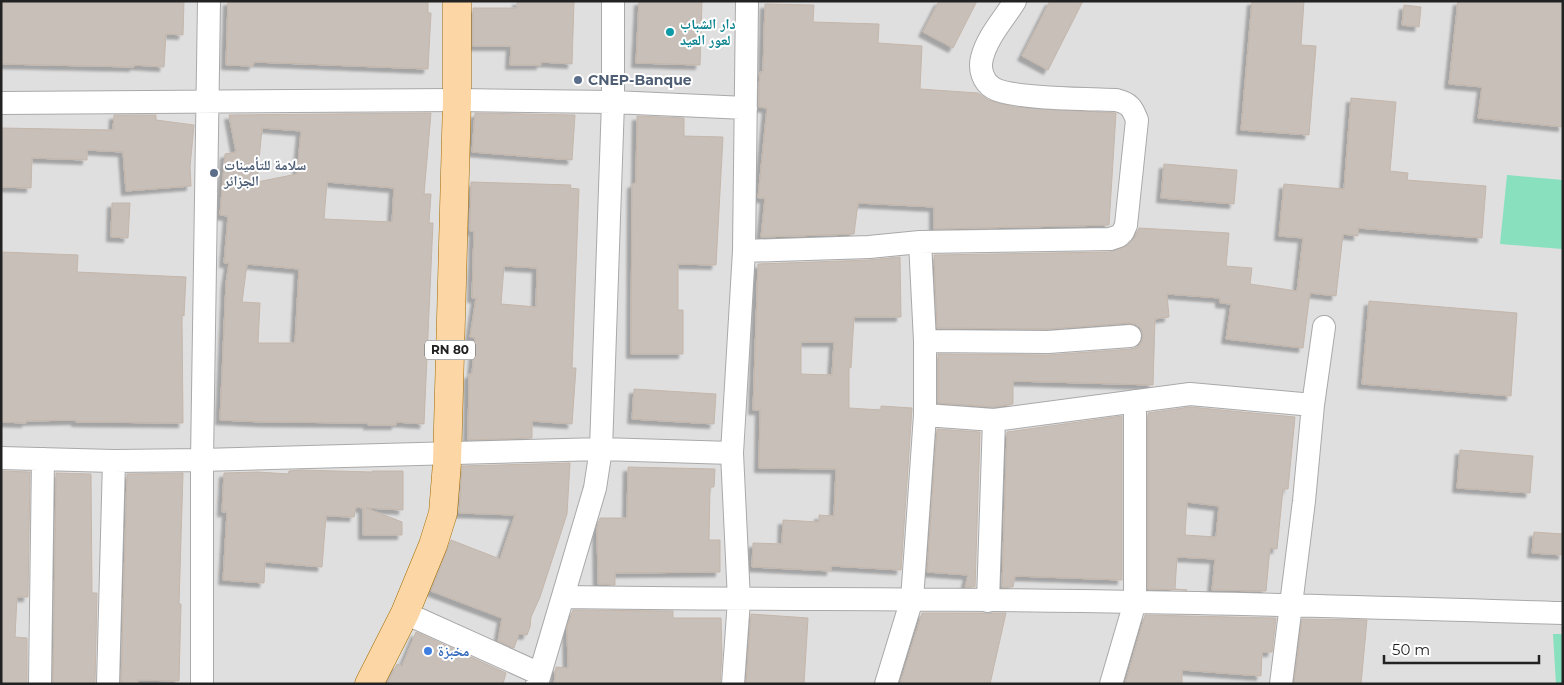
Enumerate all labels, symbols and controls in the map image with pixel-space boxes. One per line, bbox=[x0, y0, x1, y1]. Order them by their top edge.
place label: دار الشباب لعور العيد bbox=[680, 15, 735, 49]
marker: دار الشباب لعور العيد bbox=[664, 26, 676, 38]
place label: CNEP-Banque bbox=[588, 71, 692, 89]
marker: CNEP-Banque bbox=[572, 74, 584, 86]
place label: سلامة للتأمينات الجزائر bbox=[223, 156, 307, 190]
marker: سلامة للتأمينات الجزائر bbox=[208, 167, 220, 179]
road number: RN 80 bbox=[425, 340, 475, 360]
scale bar bbox=[1384, 632, 1539, 664]
text: 50 m bbox=[1392, 640, 1430, 659]
place label: مخبزة bbox=[438, 642, 469, 660]
marker: مخبزة bbox=[422, 645, 434, 657]

